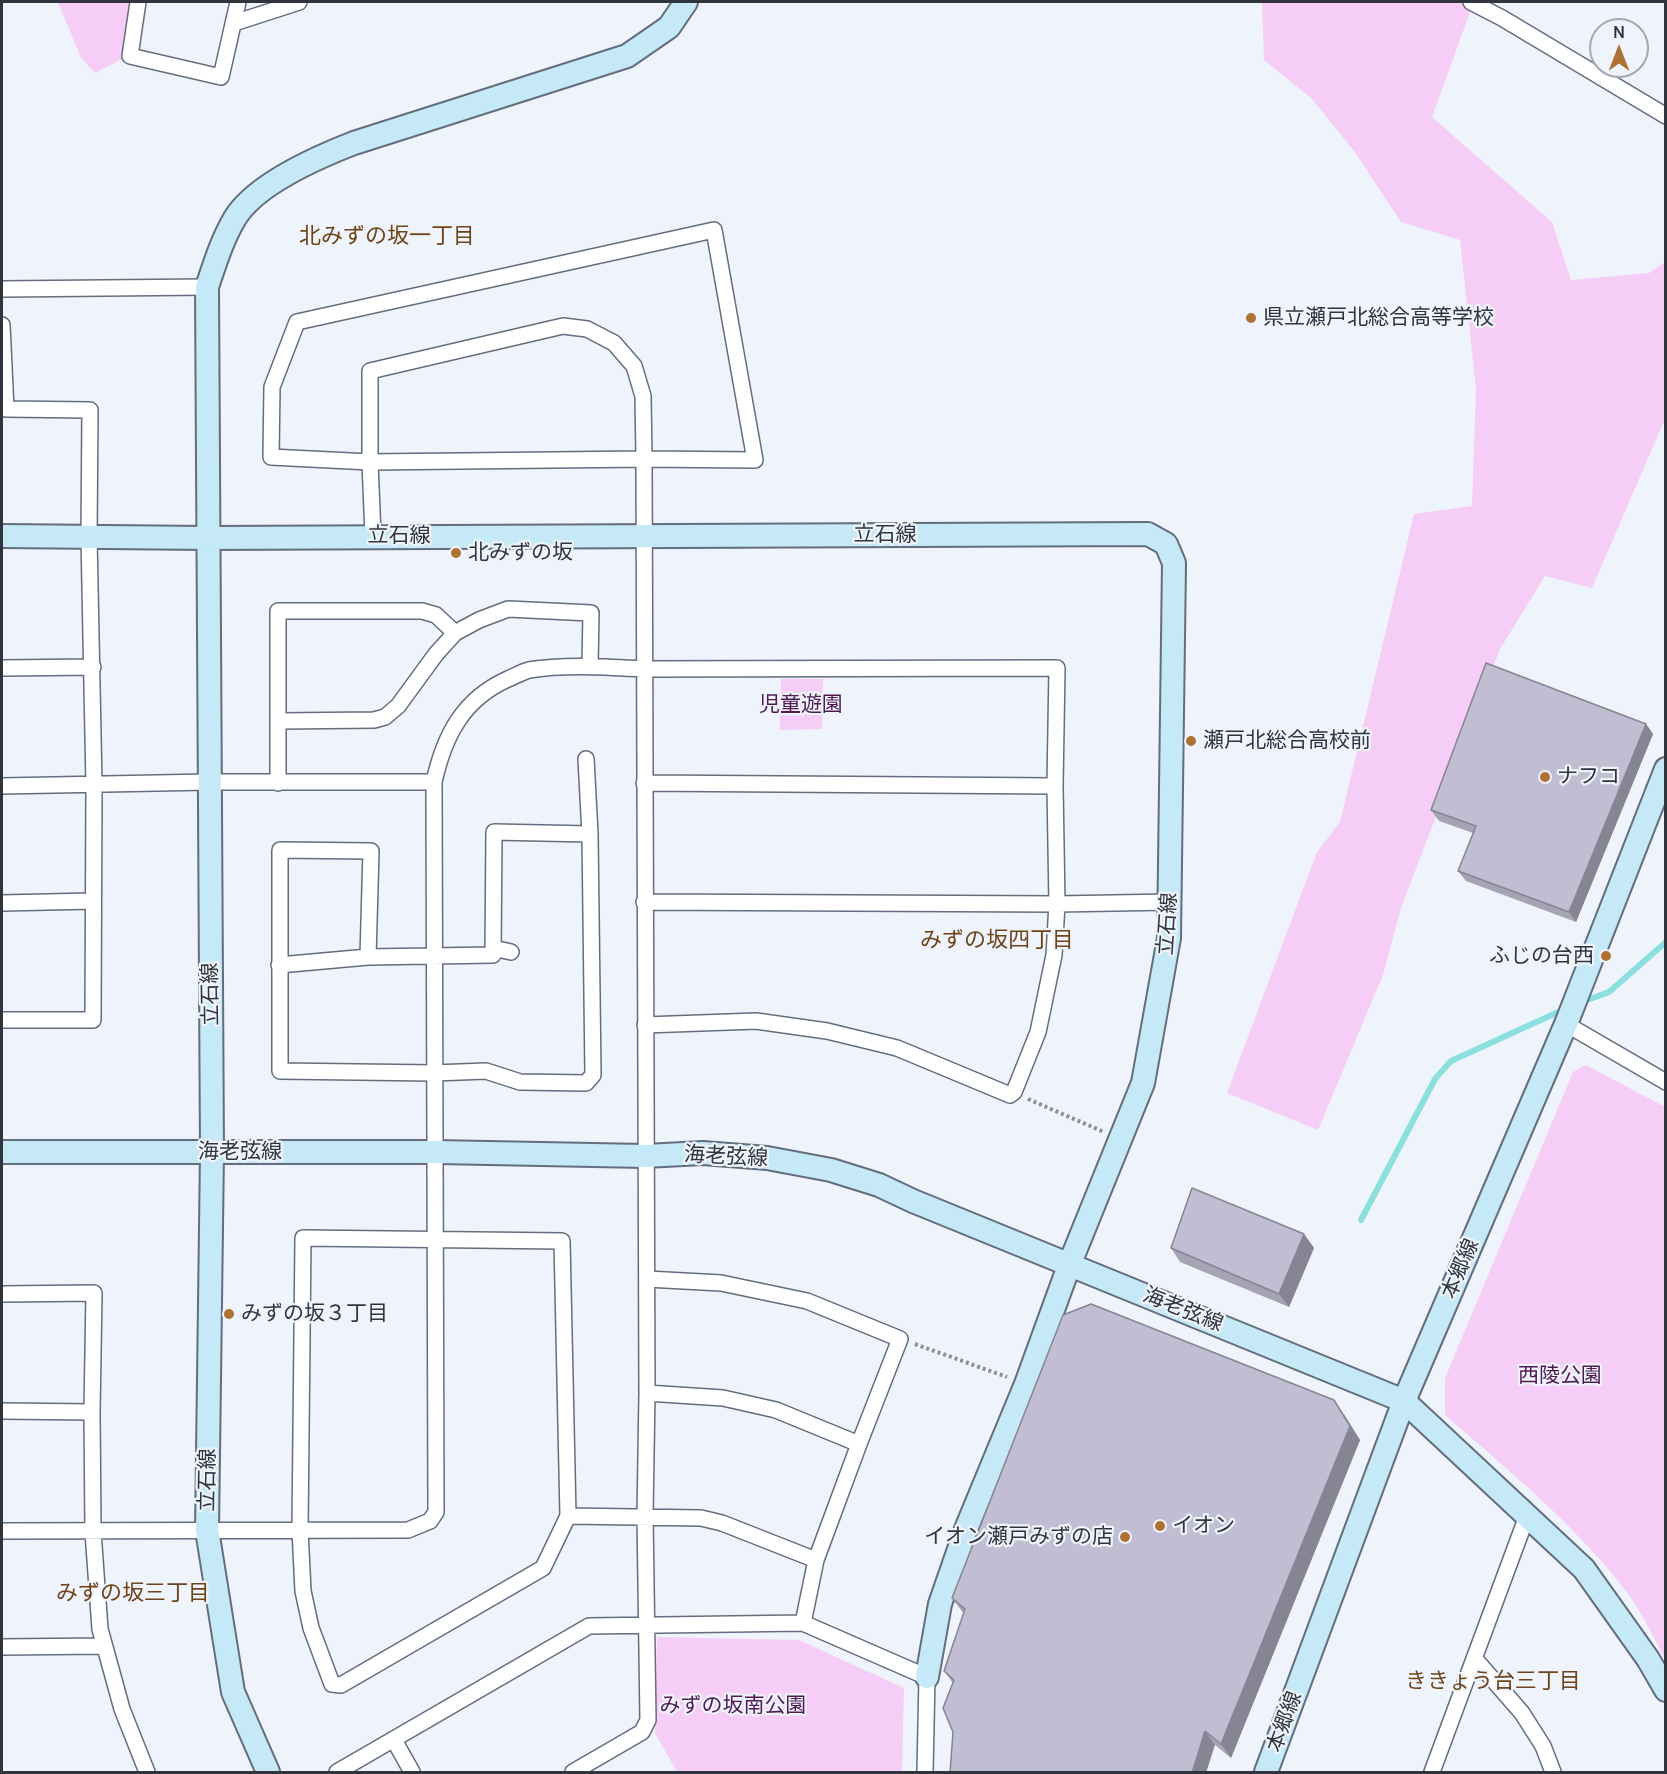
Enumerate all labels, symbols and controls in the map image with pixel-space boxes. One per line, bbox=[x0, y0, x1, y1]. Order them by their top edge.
north arrow bbox=[1589, 18, 1649, 78]
text: N bbox=[1613, 21, 1625, 43]
district label: 北みずの坂一丁目 bbox=[299, 224, 475, 250]
place label: 県立瀬戸北総合高等学校 bbox=[1263, 305, 1494, 331]
marker: 県立瀬戸北総合高等学校 bbox=[1244, 311, 1258, 325]
street label: 立石線 bbox=[854, 522, 916, 548]
street label: 立石線 bbox=[368, 523, 430, 549]
place label: 北みずの坂 bbox=[468, 540, 573, 566]
marker: 北みずの坂 bbox=[449, 546, 463, 560]
park label: 児童遊園 bbox=[759, 692, 843, 718]
place label: 瀬戸北総合高校前 bbox=[1203, 728, 1371, 754]
marker: 瀬戸北総合高校前 bbox=[1184, 734, 1198, 748]
place label: ナフコ bbox=[1557, 764, 1620, 790]
marker: ナフコ bbox=[1538, 770, 1552, 784]
street label: 立石線 bbox=[1153, 892, 1183, 956]
district label: みずの坂四丁目 bbox=[920, 928, 1074, 954]
place label: ふじの台西 bbox=[1489, 943, 1594, 969]
marker: ふじの台西 bbox=[1599, 949, 1613, 963]
street label: 立石線 bbox=[198, 962, 224, 1026]
street label: 海老弦線 bbox=[198, 1139, 282, 1165]
street label: 海老弦線 bbox=[683, 1142, 769, 1172]
street label: 本郷線 bbox=[1437, 1235, 1485, 1303]
street label: 海老弦線 bbox=[1139, 1283, 1227, 1337]
place label: みずの坂３丁目 bbox=[241, 1301, 388, 1327]
marker: みずの坂３丁目 bbox=[222, 1307, 236, 1321]
park label: 西陵公園 bbox=[1518, 1363, 1602, 1389]
street label: 立石線 bbox=[195, 1448, 221, 1512]
place label: イオン bbox=[1172, 1513, 1235, 1539]
marker: イオン bbox=[1153, 1519, 1167, 1533]
place label: イオン瀬戸みずの店 bbox=[924, 1524, 1113, 1550]
marker: イオン瀬戸みずの店 bbox=[1118, 1530, 1132, 1544]
district label: みずの坂三丁目 bbox=[56, 1581, 210, 1607]
district label: ききょう台三丁目 bbox=[1405, 1669, 1581, 1695]
street label: 本郷線 bbox=[1262, 1688, 1308, 1756]
park label: みずの坂南公園 bbox=[660, 1693, 806, 1719]

